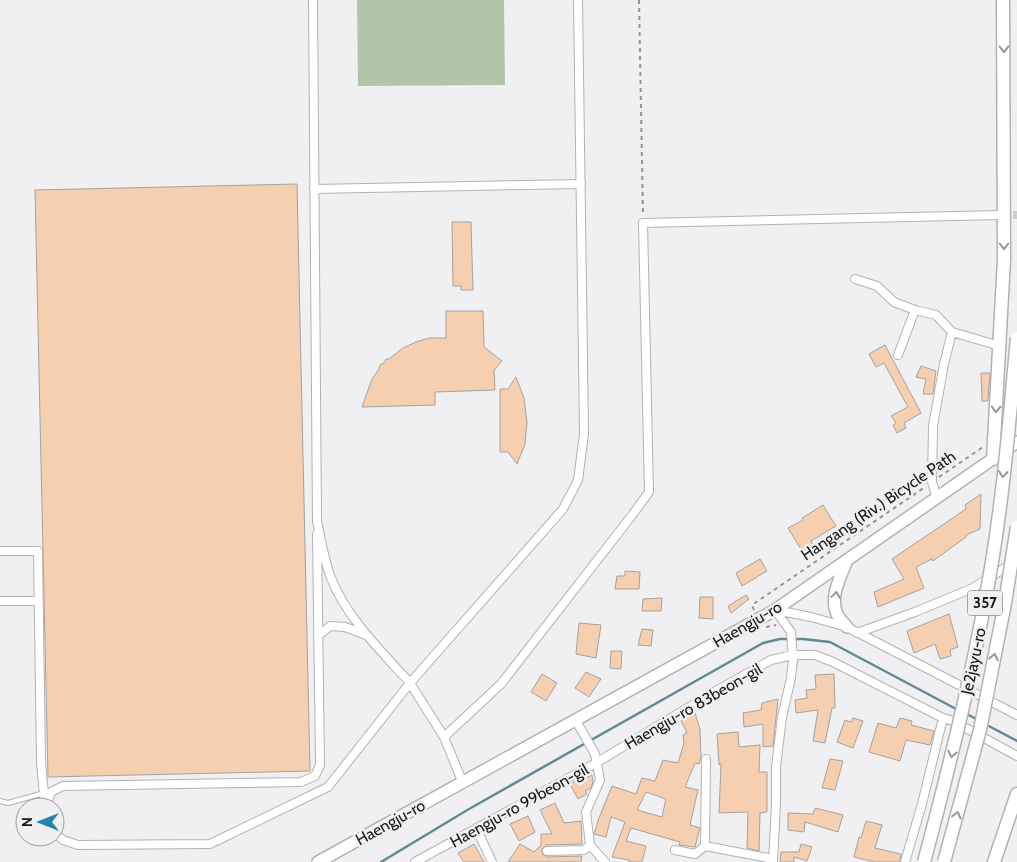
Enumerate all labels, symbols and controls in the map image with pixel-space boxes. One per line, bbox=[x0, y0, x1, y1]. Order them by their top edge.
one-way arrow bbox=[999, 45, 1009, 53]
one-way arrow bbox=[999, 242, 1009, 250]
one-way arrow bbox=[990, 405, 1001, 413]
street label: Hangang (Riv.) Bicycle Path bbox=[797, 447, 959, 564]
one-way arrow bbox=[999, 470, 1009, 478]
one-way arrow bbox=[831, 590, 841, 599]
road number: 357 bbox=[968, 590, 1002, 616]
street label: Haengju-ro bbox=[709, 597, 785, 652]
street label: Je2jayu-ro bbox=[957, 626, 990, 697]
one-way arrow bbox=[989, 653, 999, 661]
street label: Haengju-ro 83beon-gil bbox=[621, 659, 765, 754]
one-way arrow bbox=[947, 750, 958, 759]
street label: Haengju-ro 99beon-gil bbox=[447, 759, 592, 851]
street label: Haengju-ro bbox=[352, 796, 428, 849]
north arrow bbox=[15, 797, 65, 847]
one-way arrow bbox=[951, 811, 961, 820]
text: N bbox=[18, 817, 36, 827]

